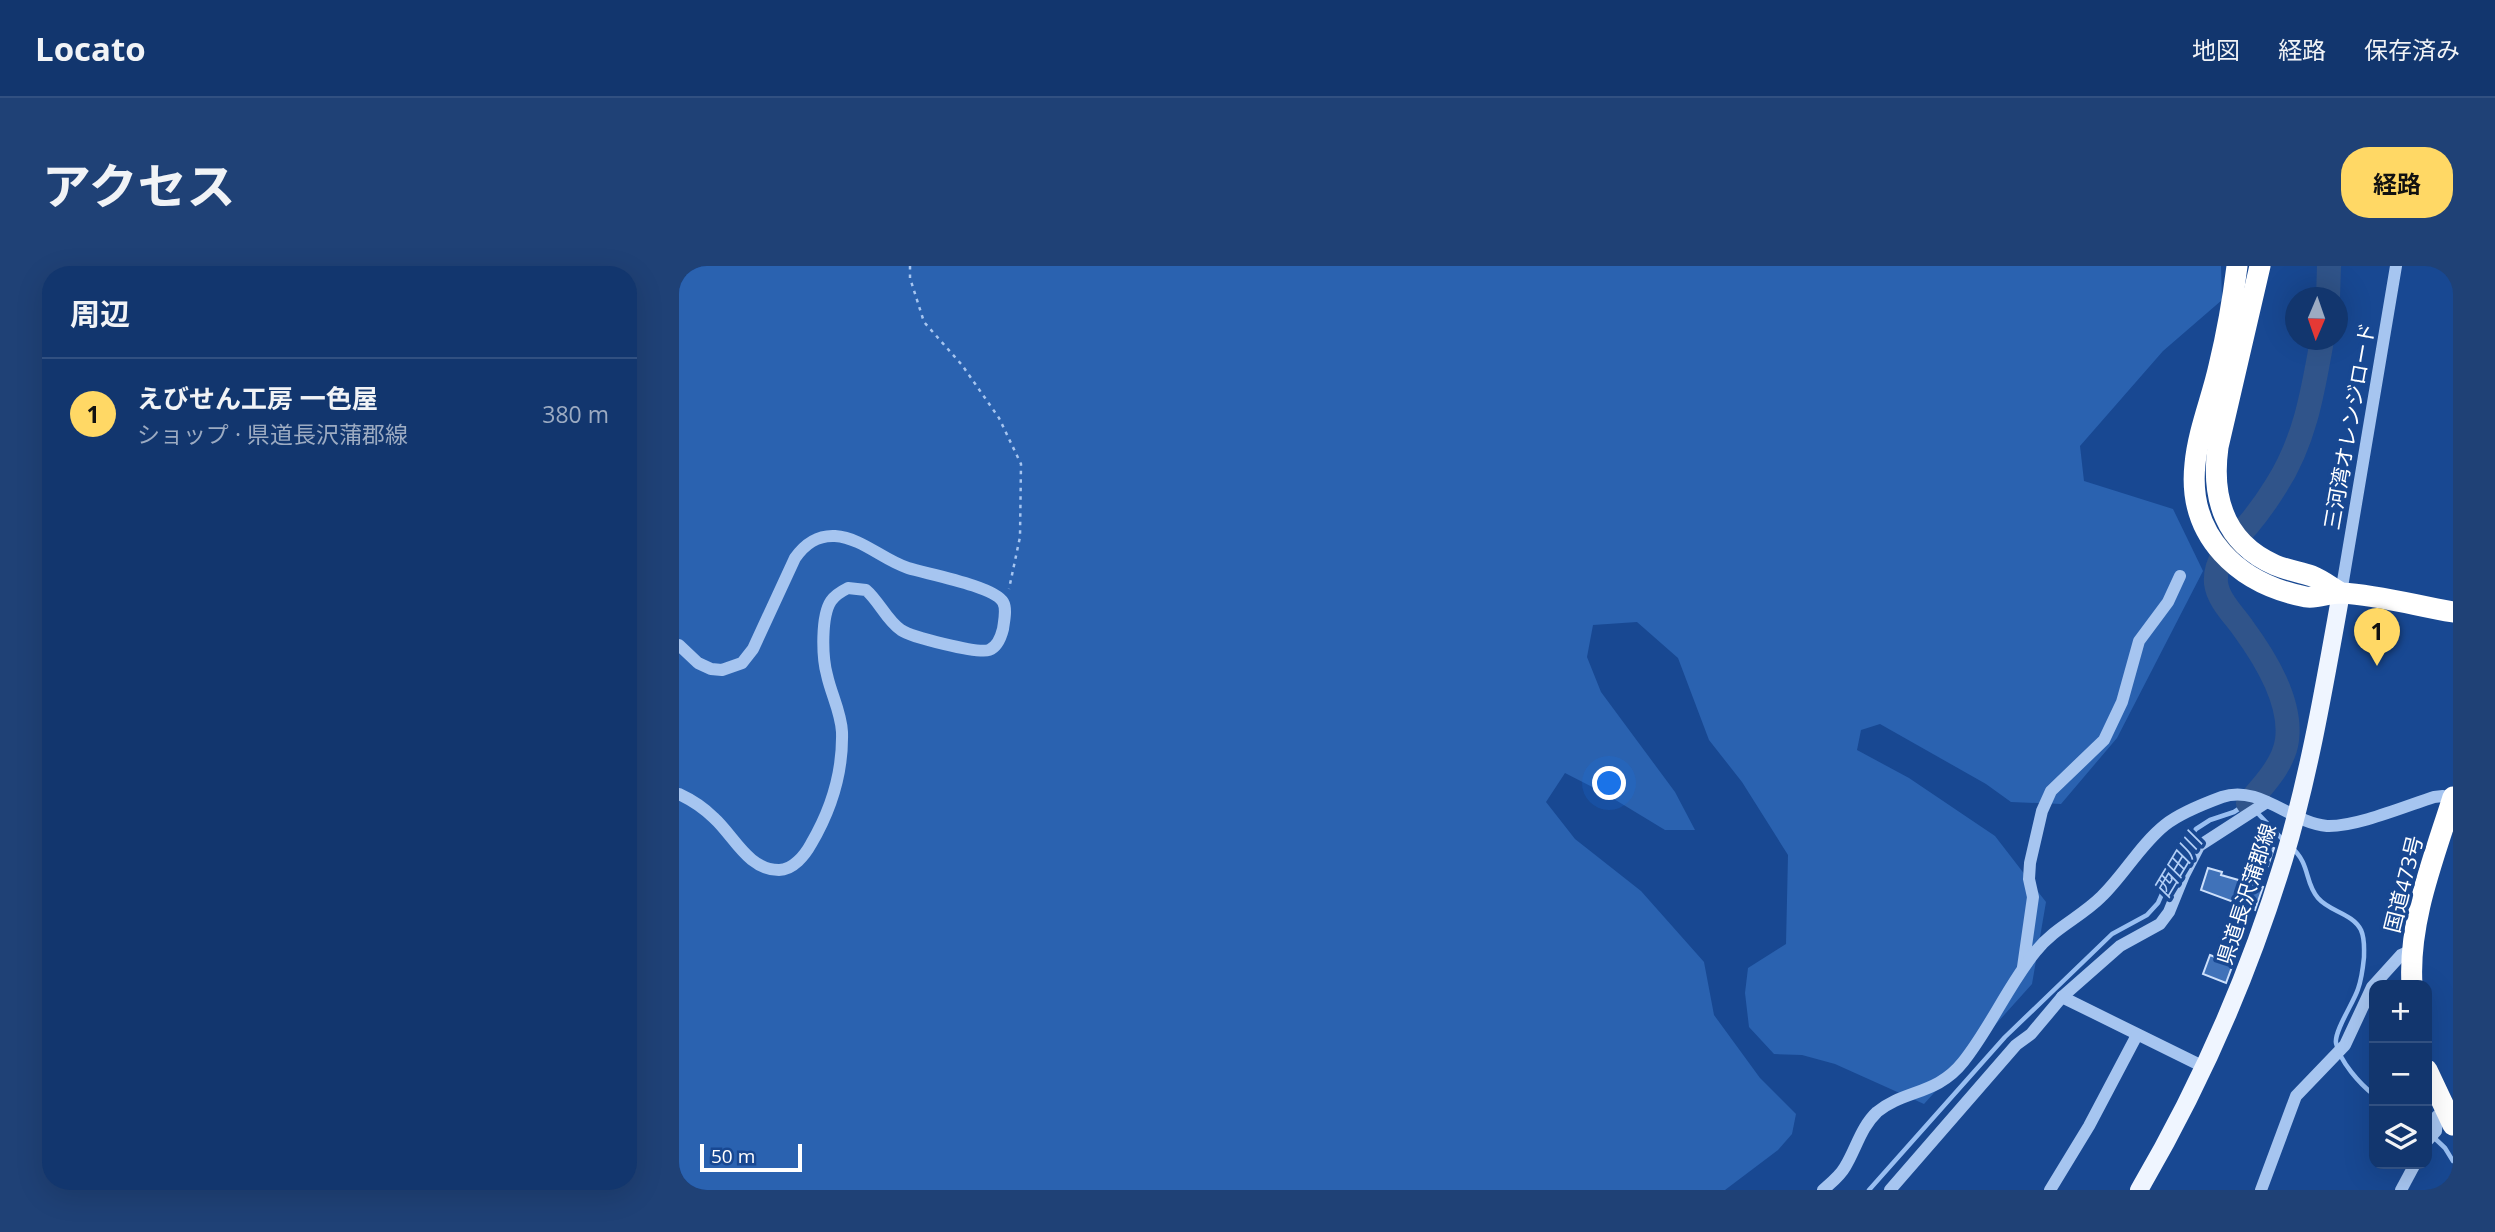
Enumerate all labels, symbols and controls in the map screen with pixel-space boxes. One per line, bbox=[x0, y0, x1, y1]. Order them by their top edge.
text: Locato bbox=[35, 26, 146, 71]
text: 地図 bbox=[2192, 33, 2240, 66]
text: 経路 bbox=[2278, 33, 2326, 66]
text: 保存済み bbox=[2364, 33, 2460, 66]
button: 経路 bbox=[2341, 147, 2453, 218]
text: アクセス bbox=[42, 152, 236, 218]
north arrow bbox=[2285, 287, 2348, 350]
text: 周辺 bbox=[70, 293, 130, 334]
street label: 三河湾オレンジロード bbox=[2317, 320, 2381, 532]
text: えびせん工房 一色屋 bbox=[137, 380, 378, 416]
text: 1 bbox=[86, 398, 100, 430]
text: 380 m bbox=[542, 398, 609, 430]
text: ショップ · 県道長沢蒲郡線 bbox=[137, 418, 408, 450]
pin: 1 bbox=[2354, 608, 2400, 666]
your location bbox=[1592, 766, 1626, 800]
street label: 県道長沢蒲郡線 bbox=[2210, 820, 2282, 968]
water label: 西田川 bbox=[2146, 825, 2210, 903]
street label: 国道473号 bbox=[2377, 833, 2429, 935]
map controls bbox=[2369, 980, 2432, 1169]
button: + bbox=[2369, 980, 2432, 1043]
button: − bbox=[2369, 1043, 2432, 1106]
button: layers bbox=[2369, 1106, 2432, 1169]
scale bar bbox=[700, 1141, 801, 1173]
text: 50 m bbox=[711, 1143, 755, 1169]

